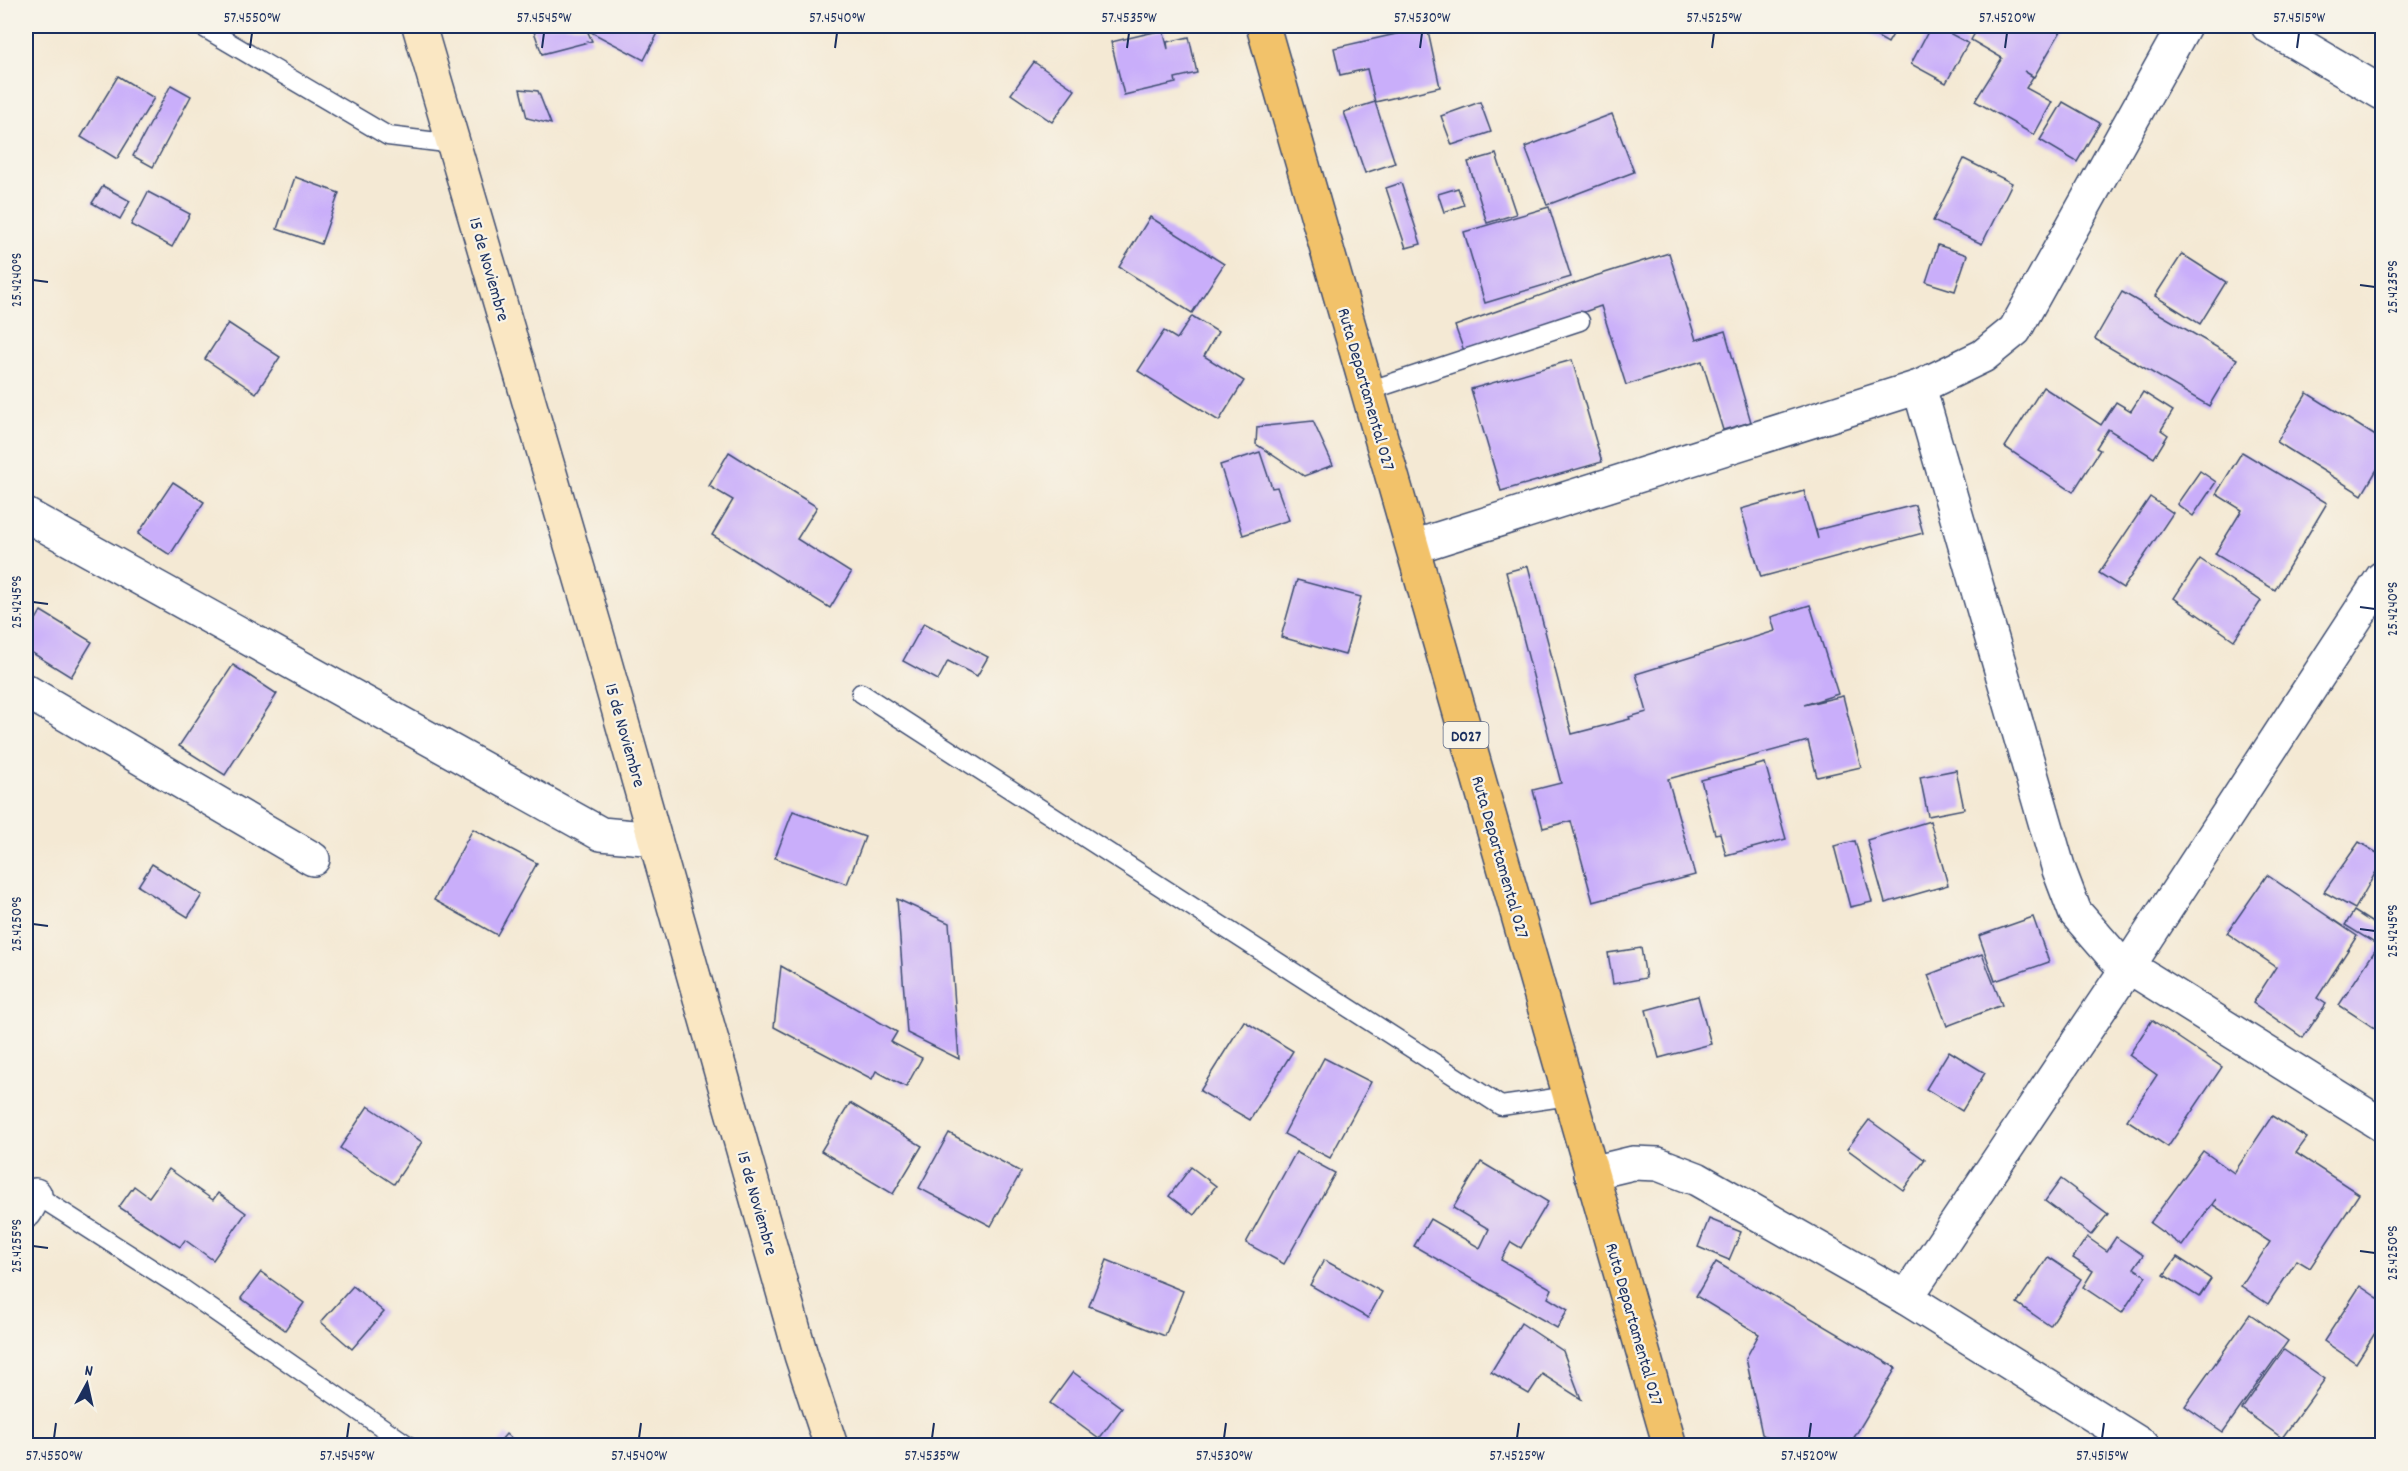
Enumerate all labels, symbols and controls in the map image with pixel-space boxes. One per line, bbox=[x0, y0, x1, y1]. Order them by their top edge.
text: 57.4550°W bbox=[224, 8, 281, 30]
text: 57.4545°W bbox=[517, 8, 572, 30]
text: 57.4540°W bbox=[809, 8, 865, 30]
text: 57.4535°W bbox=[1101, 8, 1157, 30]
text: 57.4530°W bbox=[1394, 8, 1451, 30]
text: 57.4525°W bbox=[1686, 8, 1742, 30]
text: 57.4520°W bbox=[1979, 8, 2036, 30]
text: 57.4515°W bbox=[2273, 8, 2325, 30]
street label: 15 de Noviembre bbox=[461, 215, 514, 325]
text: 25.4240°S bbox=[7, 253, 29, 307]
text: 25.4235°S bbox=[2383, 260, 2405, 314]
street label: Ruta Departamental 027 bbox=[1329, 305, 1400, 474]
text: 25.4245°S bbox=[7, 575, 29, 629]
text: 25.4240°S bbox=[2383, 582, 2405, 636]
street label: 15 de Noviembre bbox=[597, 681, 650, 791]
road number: D027 bbox=[1444, 722, 1488, 748]
street label: Ruta Departamental 027 bbox=[1463, 773, 1534, 942]
text: 25.4250°S bbox=[7, 896, 29, 952]
text: 25.4245°S bbox=[2383, 904, 2405, 958]
street label: 15 de Noviembre bbox=[729, 1149, 782, 1259]
text: 25.4255°S bbox=[7, 1219, 29, 1273]
text: 25.4250°S bbox=[2383, 1225, 2405, 1281]
street label: Ruta Departamental 027 bbox=[1597, 1240, 1668, 1409]
north arrow bbox=[57, 1354, 117, 1414]
text: N bbox=[83, 1360, 94, 1384]
text: 57.4550°W bbox=[26, 1446, 83, 1468]
text: 57.4545°W bbox=[320, 1446, 375, 1468]
text: 57.4540°W bbox=[611, 1446, 667, 1468]
text: 57.4535°W bbox=[904, 1446, 960, 1468]
text: 57.4530°W bbox=[1196, 1446, 1253, 1468]
text: 57.4525°W bbox=[1489, 1446, 1545, 1468]
text: 57.4520°W bbox=[1781, 1446, 1838, 1468]
text: 57.4515°W bbox=[2076, 1446, 2128, 1468]

